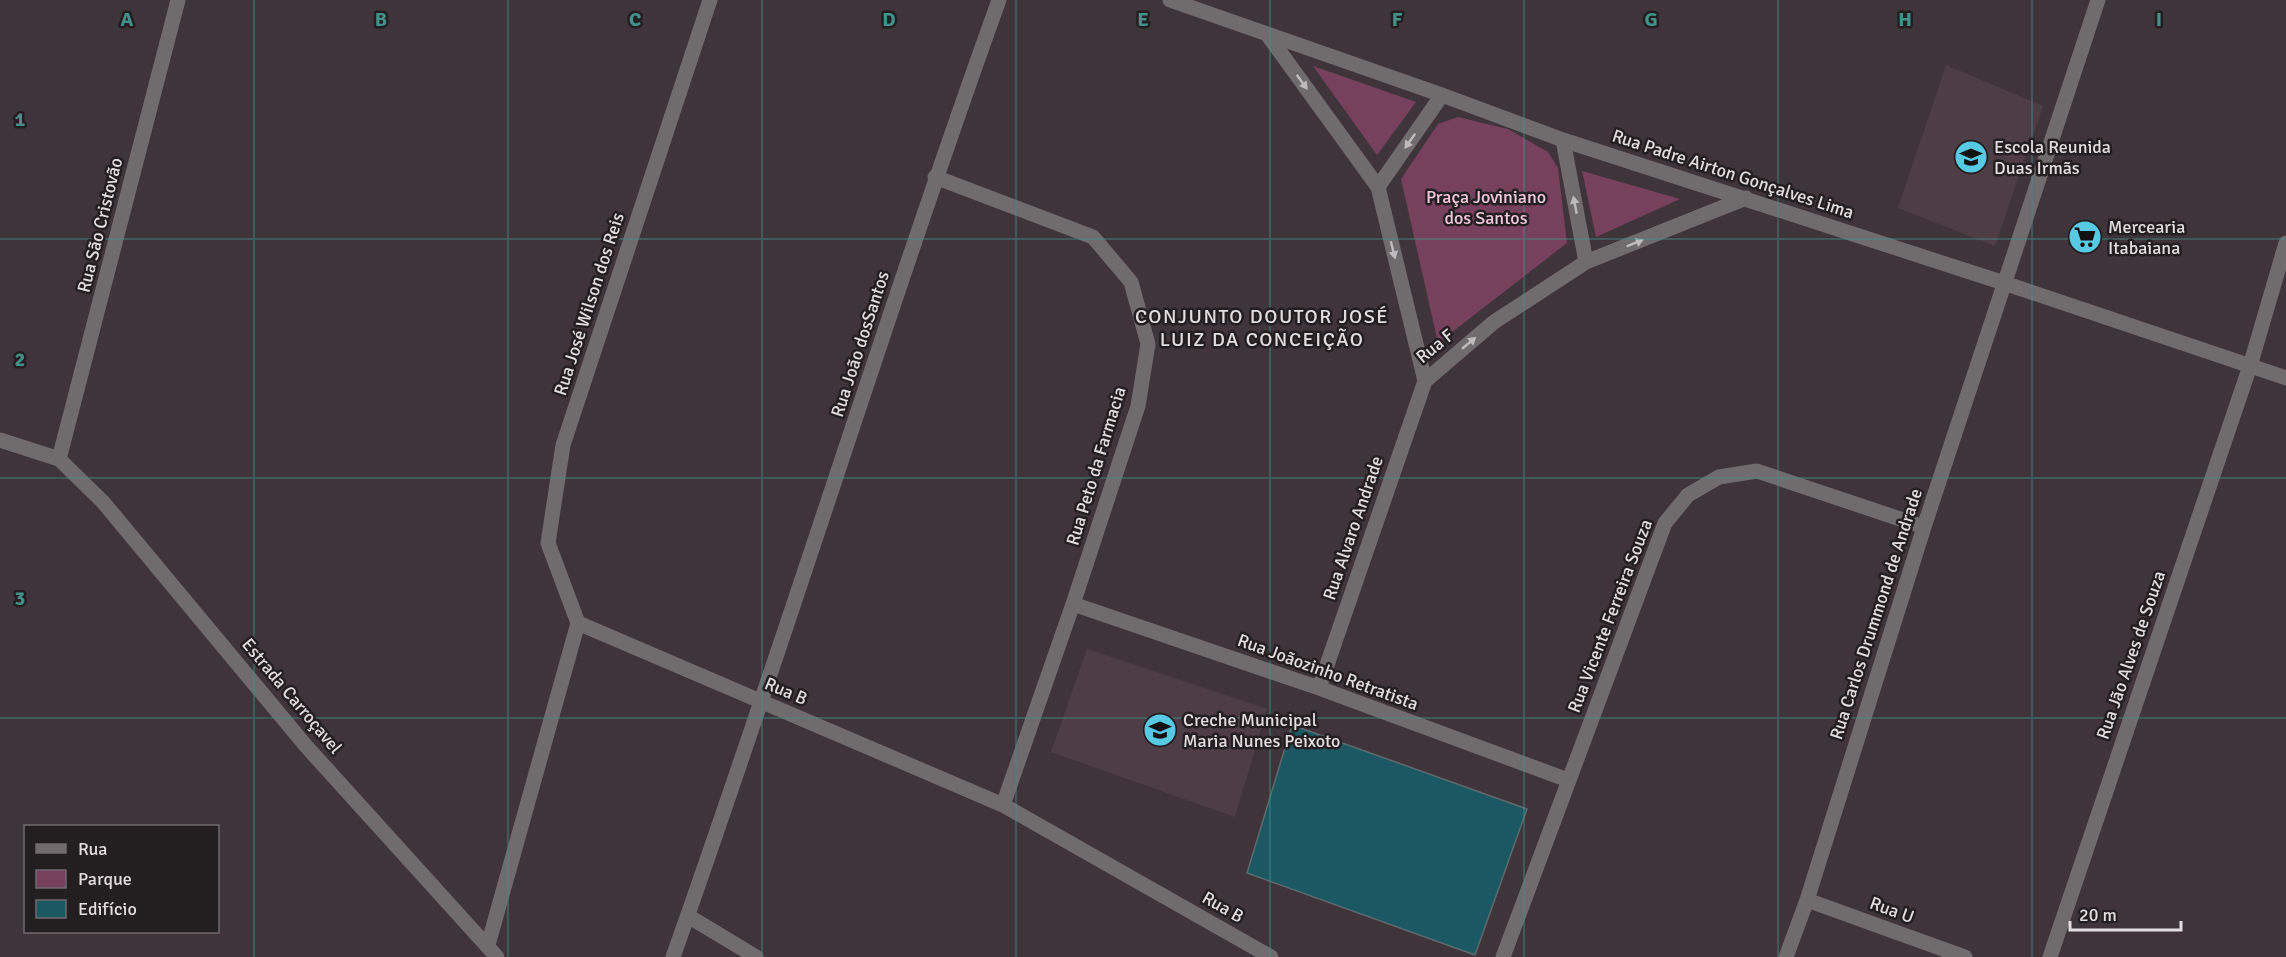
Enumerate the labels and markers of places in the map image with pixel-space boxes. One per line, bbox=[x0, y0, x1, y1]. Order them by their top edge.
place label: Escola Reunida Duas Irmãs bbox=[1994, 136, 2111, 179]
school or university icon: Escola Reunida Duas Irmãs bbox=[1953, 139, 1989, 175]
place label: Mercearia Itabaiana bbox=[2108, 216, 2185, 259]
supermarket icon: Mercearia Itabaiana bbox=[2067, 219, 2103, 255]
place label: Creche Municipal Maria Nunes Peixoto bbox=[1183, 709, 1340, 752]
school or university icon: Creche Municipal Maria Nunes Peixoto bbox=[1142, 712, 1178, 748]

